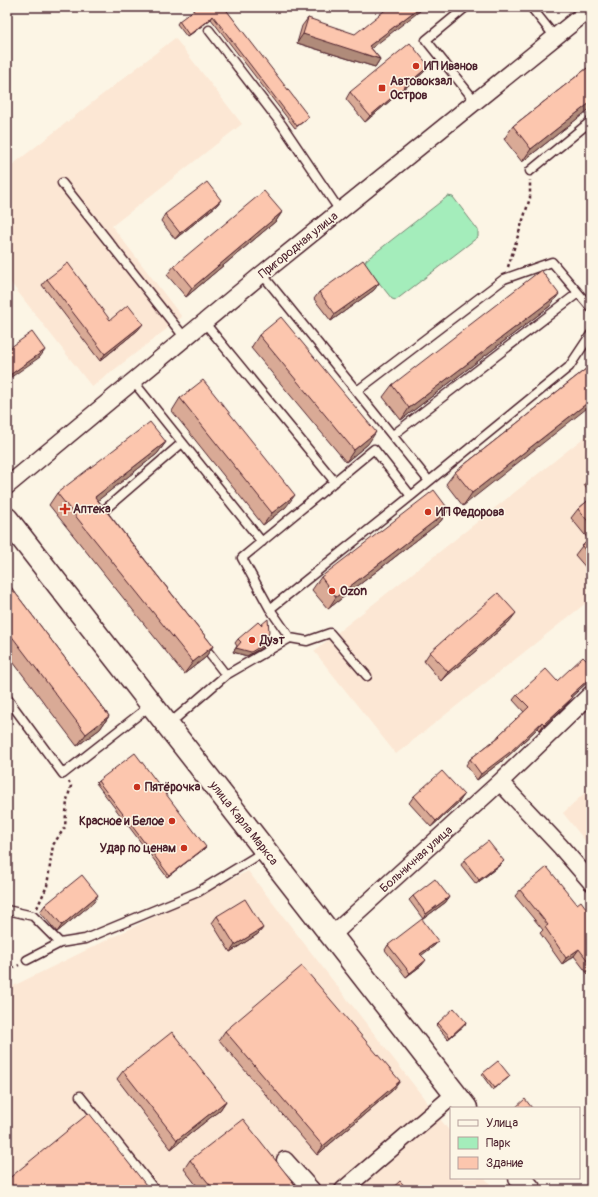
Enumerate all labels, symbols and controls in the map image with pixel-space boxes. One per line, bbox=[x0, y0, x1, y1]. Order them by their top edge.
place label: ИП Иванов bbox=[424, 59, 478, 74]
marker: ИП Иванов bbox=[411, 61, 421, 71]
place label: Автовокзал Остров bbox=[390, 74, 452, 103]
marker: Автовокзал Остров bbox=[377, 83, 387, 93]
street label: Пригородная улица bbox=[256, 209, 341, 282]
place label: Аптека bbox=[73, 502, 111, 517]
marker: Аптека bbox=[60, 504, 70, 514]
place label: ИП Федорова bbox=[436, 505, 505, 520]
marker: ИП Федорова bbox=[423, 507, 433, 517]
place label: Ozon bbox=[340, 584, 367, 599]
marker: Ozon bbox=[327, 586, 337, 596]
place label: Дуэт bbox=[259, 633, 286, 648]
marker: Дуэт bbox=[247, 635, 257, 645]
street label: улица Карла Маркса bbox=[205, 777, 281, 869]
place label: Пятёрочка bbox=[145, 780, 201, 795]
marker: Пятёрочка bbox=[132, 782, 142, 792]
place label: Красное и Белое bbox=[79, 814, 165, 829]
marker: Красное и Белое bbox=[167, 816, 177, 826]
street label: Больничная улица bbox=[377, 823, 456, 896]
place label: Удар по ценам bbox=[100, 841, 176, 856]
marker: Удар по ценам bbox=[179, 843, 189, 853]
legend bbox=[450, 1107, 580, 1179]
text: Улица bbox=[486, 1116, 518, 1131]
text: Парк bbox=[486, 1136, 511, 1151]
text: Здание bbox=[486, 1156, 523, 1171]

